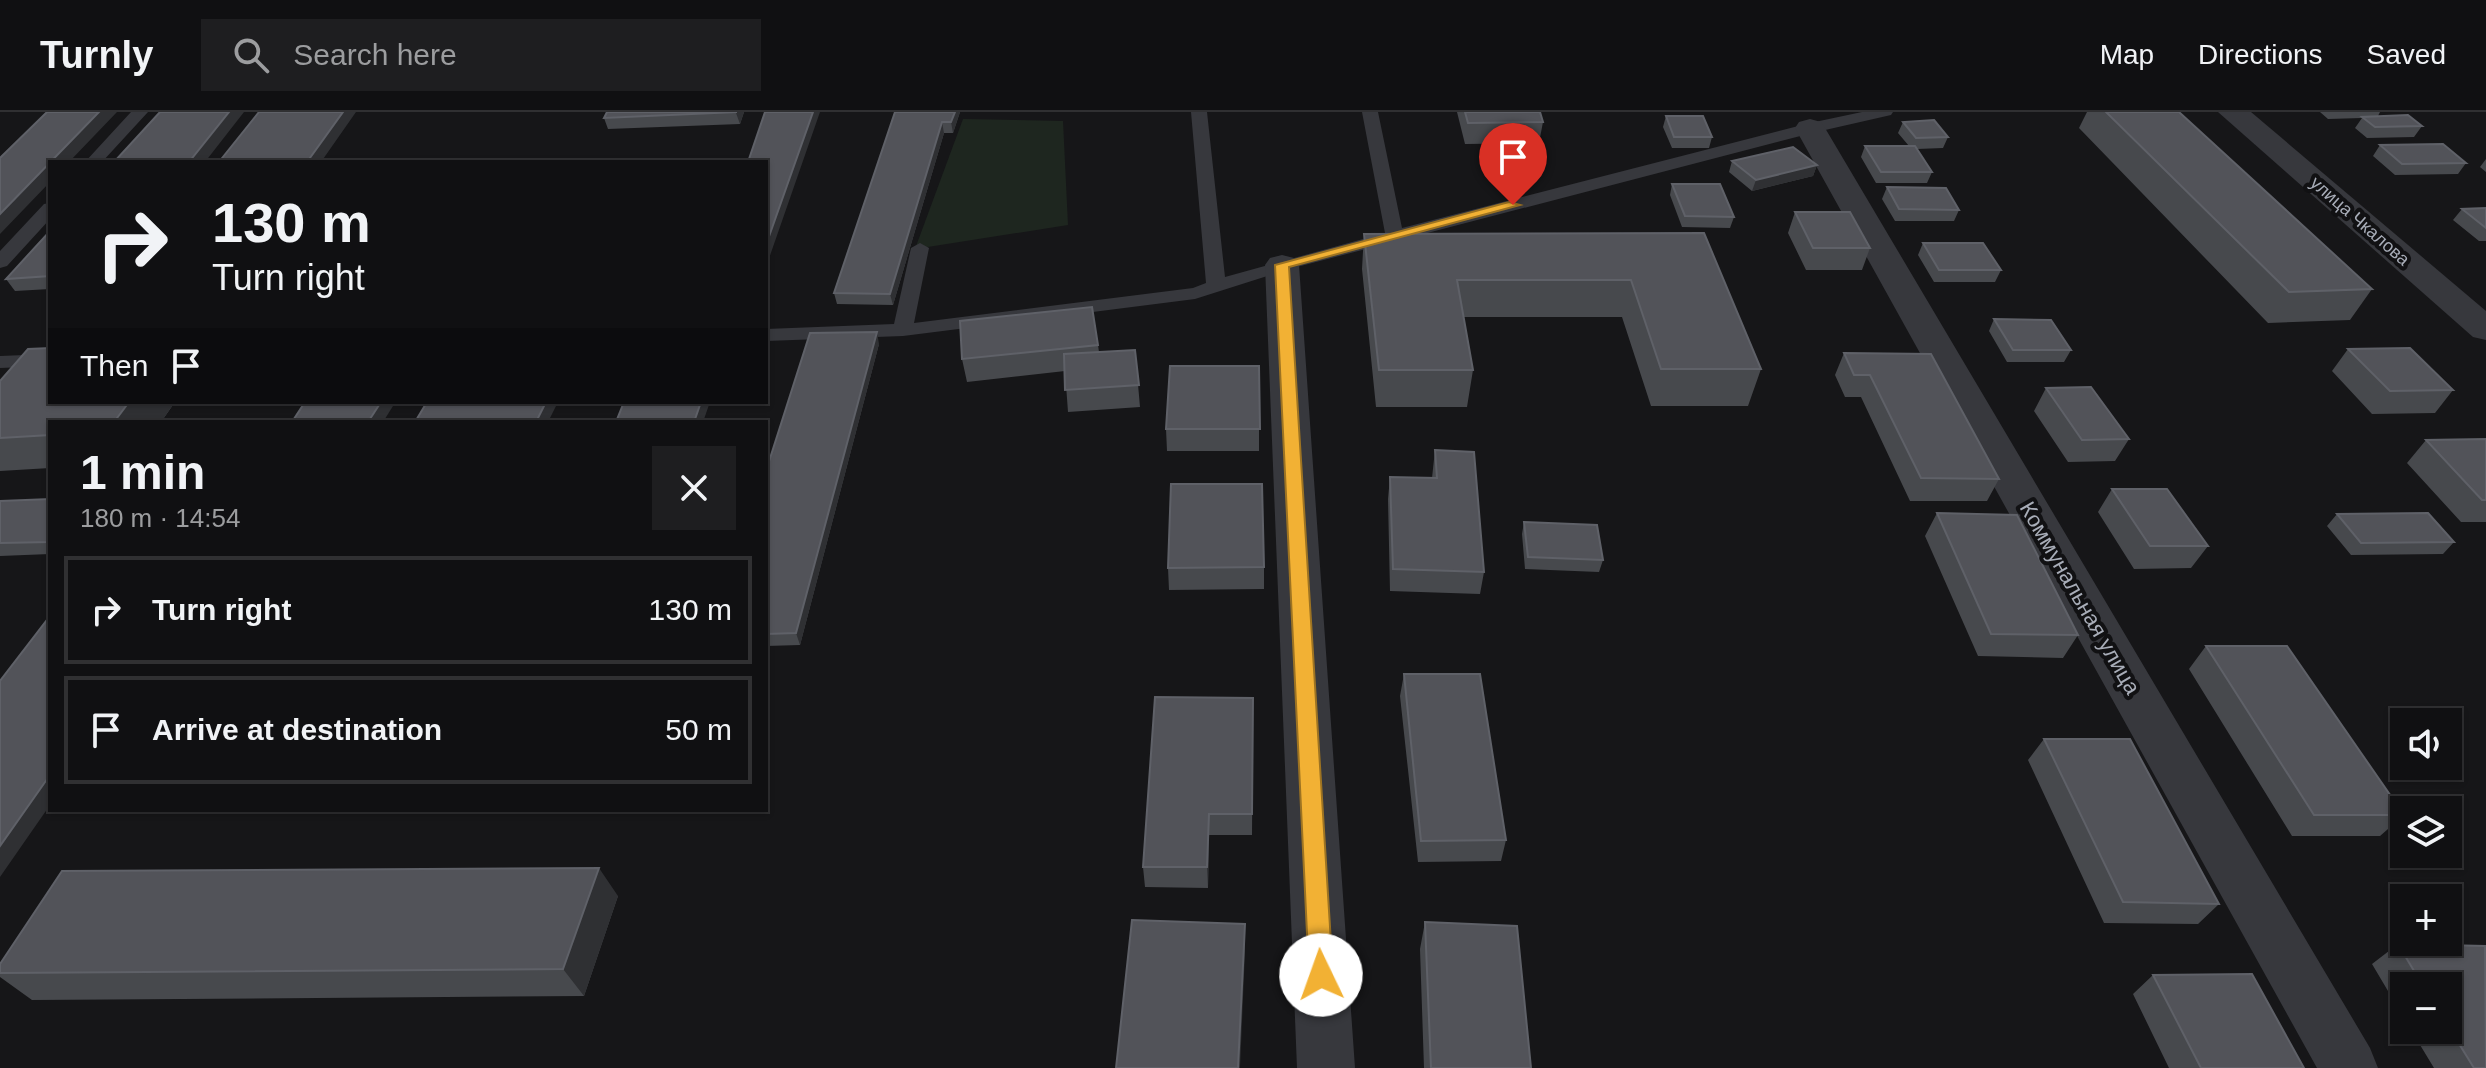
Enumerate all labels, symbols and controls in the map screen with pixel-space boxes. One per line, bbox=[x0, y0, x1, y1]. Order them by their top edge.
search box bbox=[201, 19, 761, 91]
icon: search bbox=[229, 33, 273, 77]
text: Turnly bbox=[40, 34, 153, 76]
text: Search here bbox=[293, 38, 457, 71]
text: Map bbox=[2100, 39, 2154, 70]
text: Directions bbox=[2198, 39, 2323, 70]
text: Saved bbox=[2367, 39, 2446, 70]
pin bbox=[1479, 123, 1547, 205]
icon: arrive bbox=[1491, 135, 1535, 179]
street label: улица Чкалова bbox=[2306, 172, 2414, 270]
text: 130 m bbox=[212, 191, 371, 254]
icon: right bbox=[80, 192, 184, 296]
text: Turn right bbox=[212, 257, 365, 298]
icon: arrive bbox=[164, 344, 208, 388]
text: Then bbox=[80, 349, 148, 382]
text: 1 min bbox=[80, 446, 205, 499]
button: close bbox=[652, 446, 736, 530]
street label: Коммунальная улица bbox=[2015, 497, 2146, 699]
text: 180 m · 14:54 bbox=[80, 503, 240, 533]
icon: right bbox=[84, 588, 128, 632]
text: Turn right bbox=[152, 593, 291, 626]
text: 130 m bbox=[649, 593, 732, 626]
icon: arrive bbox=[84, 708, 128, 752]
map controls bbox=[2390, 708, 2462, 1044]
button: sound bbox=[2390, 708, 2462, 780]
text: Arrive at destination bbox=[152, 713, 442, 746]
text: 50 m bbox=[665, 713, 732, 746]
button: layers bbox=[2390, 796, 2462, 868]
button: + bbox=[2390, 884, 2462, 956]
position arrow bbox=[1279, 933, 1363, 1017]
button: − bbox=[2390, 972, 2462, 1044]

